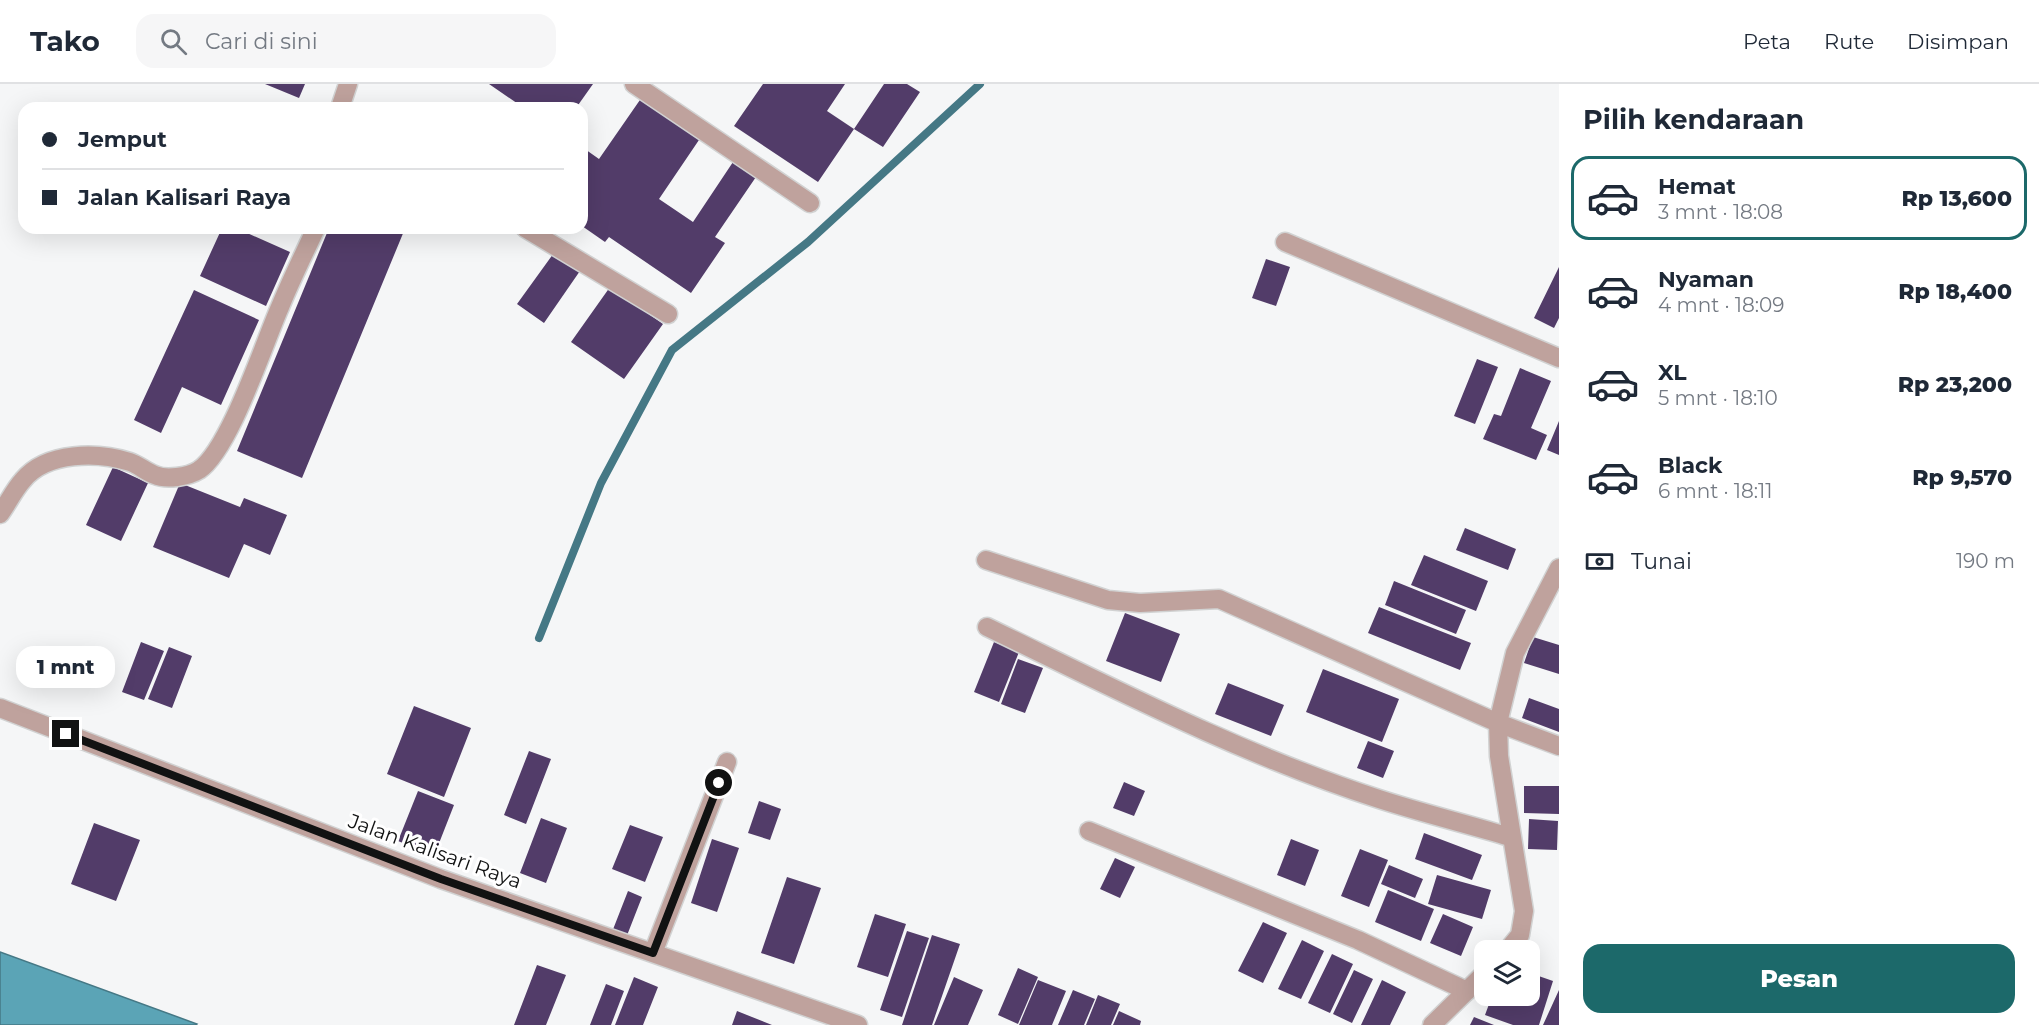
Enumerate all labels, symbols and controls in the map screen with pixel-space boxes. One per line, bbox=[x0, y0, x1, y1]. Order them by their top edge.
search box bbox=[136, 14, 556, 68]
text: Tako bbox=[30, 24, 100, 58]
icon: search bbox=[157, 25, 190, 58]
text: Cari di sini bbox=[205, 28, 318, 55]
text: Peta bbox=[1743, 29, 1791, 54]
text: Rute bbox=[1824, 29, 1874, 54]
text: Disimpan bbox=[1907, 29, 2009, 54]
text: Pilih kendaraan bbox=[1583, 103, 1804, 136]
text: Jemput bbox=[78, 126, 167, 153]
icon: car bbox=[1586, 171, 1640, 225]
text: Hemat bbox=[1658, 173, 1736, 200]
text: Jalan Kalisari Raya bbox=[78, 184, 291, 211]
text: Rp 13,600 bbox=[1902, 185, 2012, 212]
text: 3 mnt · 18:08 bbox=[1658, 200, 1783, 224]
icon: car bbox=[1586, 264, 1640, 318]
text: Nyaman bbox=[1658, 266, 1754, 293]
text: Rp 18,400 bbox=[1898, 278, 2012, 305]
text: 4 mnt · 18:09 bbox=[1658, 293, 1784, 317]
icon: car bbox=[1586, 357, 1640, 411]
text: XL bbox=[1658, 359, 1687, 386]
text: Rp 23,200 bbox=[1898, 371, 2012, 398]
text: 5 mnt · 18:10 bbox=[1658, 386, 1778, 410]
icon: car bbox=[1586, 450, 1640, 504]
text: Black bbox=[1658, 452, 1722, 479]
text: Rp 9,570 bbox=[1912, 464, 2012, 491]
text: 6 mnt · 18:11 bbox=[1658, 479, 1772, 503]
icon: cash bbox=[1583, 545, 1616, 578]
text: Tunai bbox=[1631, 548, 1692, 575]
text: 190 m bbox=[1956, 549, 2015, 573]
callout: 1 mnt bbox=[16, 647, 116, 689]
text: 1 mnt bbox=[37, 655, 94, 679]
route end bbox=[52, 720, 79, 747]
route start bbox=[705, 769, 732, 796]
street label: Jalan Kalisari Raya bbox=[344, 808, 525, 893]
map controls bbox=[1474, 940, 1540, 1006]
button: layers bbox=[1474, 940, 1540, 1006]
button: Pesan bbox=[1583, 944, 2015, 1013]

